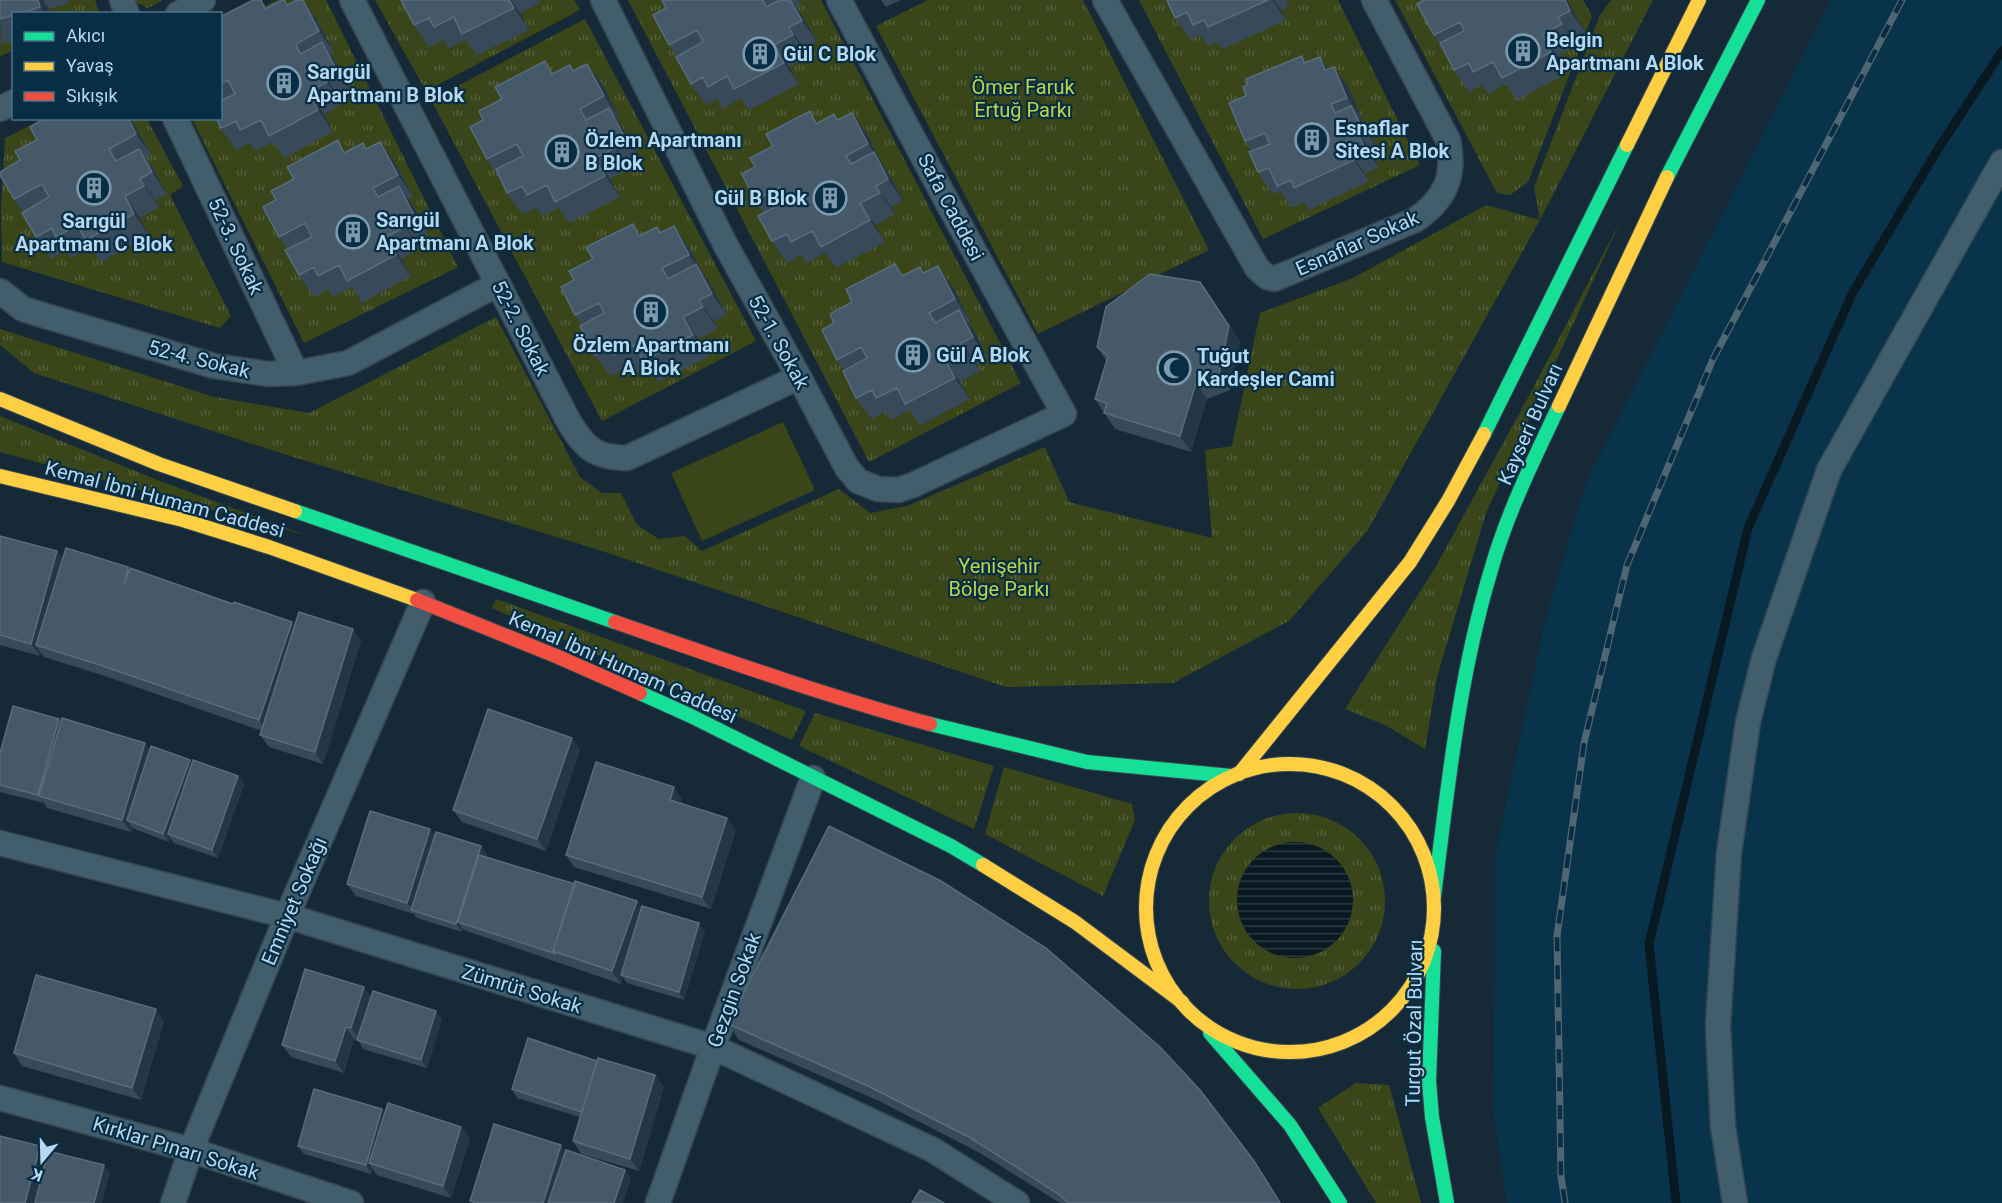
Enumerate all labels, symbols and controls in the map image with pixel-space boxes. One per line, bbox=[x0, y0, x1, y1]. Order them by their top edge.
legend bbox=[12, 12, 222, 120]
text: Akıcı bbox=[66, 25, 105, 46]
place label: Belgin Apartmanı A Blok bbox=[1546, 28, 1704, 75]
building icon: Belgin Apartmanı A Blok bbox=[1505, 33, 1541, 69]
building icon: Gül C Blok bbox=[742, 36, 778, 72]
place label: Gül C Blok bbox=[783, 42, 877, 66]
text: Yavaş bbox=[66, 55, 114, 76]
place label: Sarıgül Apartmanı B Blok bbox=[307, 60, 464, 107]
building icon: Sarıgül Apartmanı B Blok bbox=[266, 65, 302, 101]
park label: Ömer Faruk Ertuğ Parkı bbox=[971, 75, 1075, 122]
text: Sıkışık bbox=[66, 85, 118, 106]
place label: Esnaflar Sitesi A Blok bbox=[1335, 116, 1449, 163]
building icon: Esnaflar Sitesi A Blok bbox=[1294, 122, 1330, 158]
place label: Özlem Apartmanı B Blok bbox=[585, 128, 742, 175]
building icon: Özlem Apartmanı B Blok bbox=[544, 134, 580, 170]
street label: Safa Caddesi bbox=[913, 149, 989, 265]
building icon: Sarıgül Apartmanı C Blok bbox=[76, 170, 112, 206]
building icon: Gül B Blok bbox=[812, 180, 848, 216]
place label: Gül B Blok bbox=[714, 186, 807, 210]
street label: 52-3. Sokak bbox=[203, 194, 269, 299]
street label: Esnaflar Sokak bbox=[1292, 205, 1423, 281]
place label: Sarıgül Apartmanı A Blok bbox=[376, 208, 534, 255]
place label: Sarıgül Apartmanı C Blok bbox=[15, 209, 173, 256]
building icon: Sarıgül Apartmanı A Blok bbox=[335, 214, 371, 250]
street label: 52-2. Sokak bbox=[487, 276, 556, 381]
street label: 52-1. Sokak bbox=[743, 291, 815, 394]
building icon: Özlem Apartmanı A Blok bbox=[633, 294, 669, 330]
place label: Özlem Apartmanı A Blok bbox=[573, 333, 729, 380]
street label: 52-4. Sokak bbox=[146, 335, 253, 383]
building icon: Gül A Blok bbox=[895, 337, 931, 373]
place label: Gül A Blok bbox=[936, 343, 1030, 367]
place label: Tuğut Kardeşler Cami bbox=[1197, 344, 1335, 391]
mosque icon: Tuğut Kardeşler Cami bbox=[1156, 350, 1192, 386]
street label: Kayseri Bulvarı bbox=[1492, 359, 1568, 489]
street label: Kemal İbni Humam Caddesi bbox=[43, 455, 287, 543]
park label: Yenişehir Bölge Parkı bbox=[949, 554, 1049, 601]
street label: Kemal İbni Humam Caddesi bbox=[505, 606, 741, 728]
street label: Emniyet Sokağı bbox=[256, 833, 332, 969]
street label: Gezgin Sokak bbox=[702, 928, 766, 1051]
street label: Turgut Özal Bulvarı bbox=[1401, 939, 1427, 1107]
street label: Zümrüt Sokak bbox=[459, 959, 586, 1019]
street label: Kırklar Pınarı Sokak bbox=[90, 1111, 263, 1185]
north arrow bbox=[12, 1131, 72, 1191]
text: K bbox=[29, 1164, 45, 1185]

